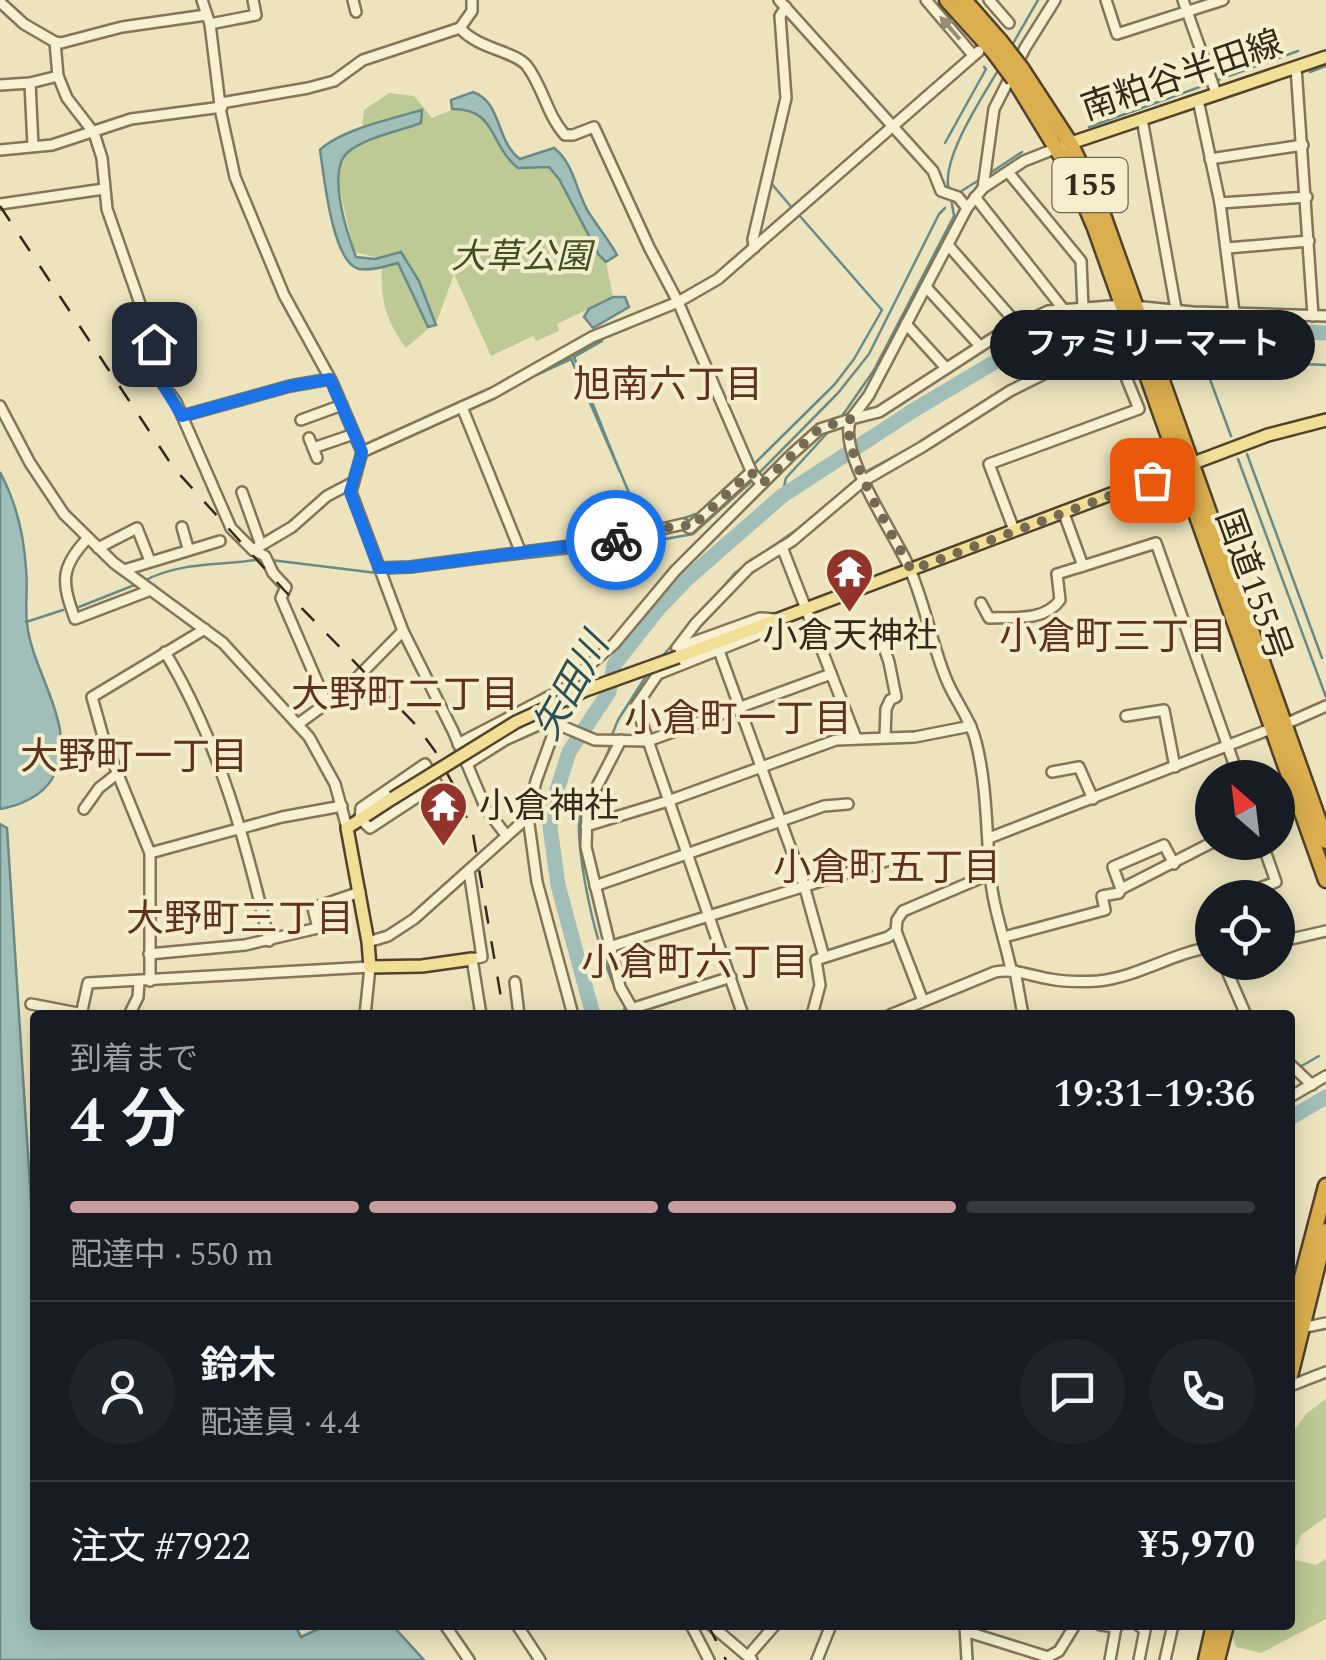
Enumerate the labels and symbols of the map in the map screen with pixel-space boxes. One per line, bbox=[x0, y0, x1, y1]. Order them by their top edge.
one-way arrow bbox=[939, 15, 961, 40]
street label: 南粕谷半田線 bbox=[1074, 17, 1290, 135]
road number: 155 bbox=[1052, 158, 1128, 212]
park label: 大草公園 bbox=[451, 231, 596, 284]
pin bbox=[112, 302, 197, 387]
callout: ファミリーマート bbox=[990, 310, 1314, 380]
district label: 旭南六丁目 bbox=[573, 357, 763, 415]
pin bbox=[1110, 438, 1195, 523]
courier bbox=[566, 490, 666, 590]
street label: 国道155号 bbox=[1201, 502, 1305, 668]
temple icon: 小倉天神社 bbox=[824, 546, 876, 614]
district label: 小倉町三丁目 bbox=[999, 609, 1227, 667]
place label: 小倉天神社 bbox=[762, 610, 938, 663]
water label: 矢田川 bbox=[519, 620, 627, 751]
district label: 大野町二丁目 bbox=[291, 667, 519, 725]
district label: 小倉町一丁目 bbox=[624, 691, 852, 749]
district label: 大野町一丁目 bbox=[20, 729, 248, 787]
north arrow bbox=[1195, 760, 1295, 860]
temple icon: 小倉神社 bbox=[418, 780, 470, 848]
place label: 小倉神社 bbox=[479, 780, 619, 833]
district label: 小倉町五丁目 bbox=[773, 840, 1001, 898]
district label: 大野町三丁目 bbox=[126, 891, 354, 949]
district label: 小倉町六丁目 bbox=[581, 935, 809, 993]

